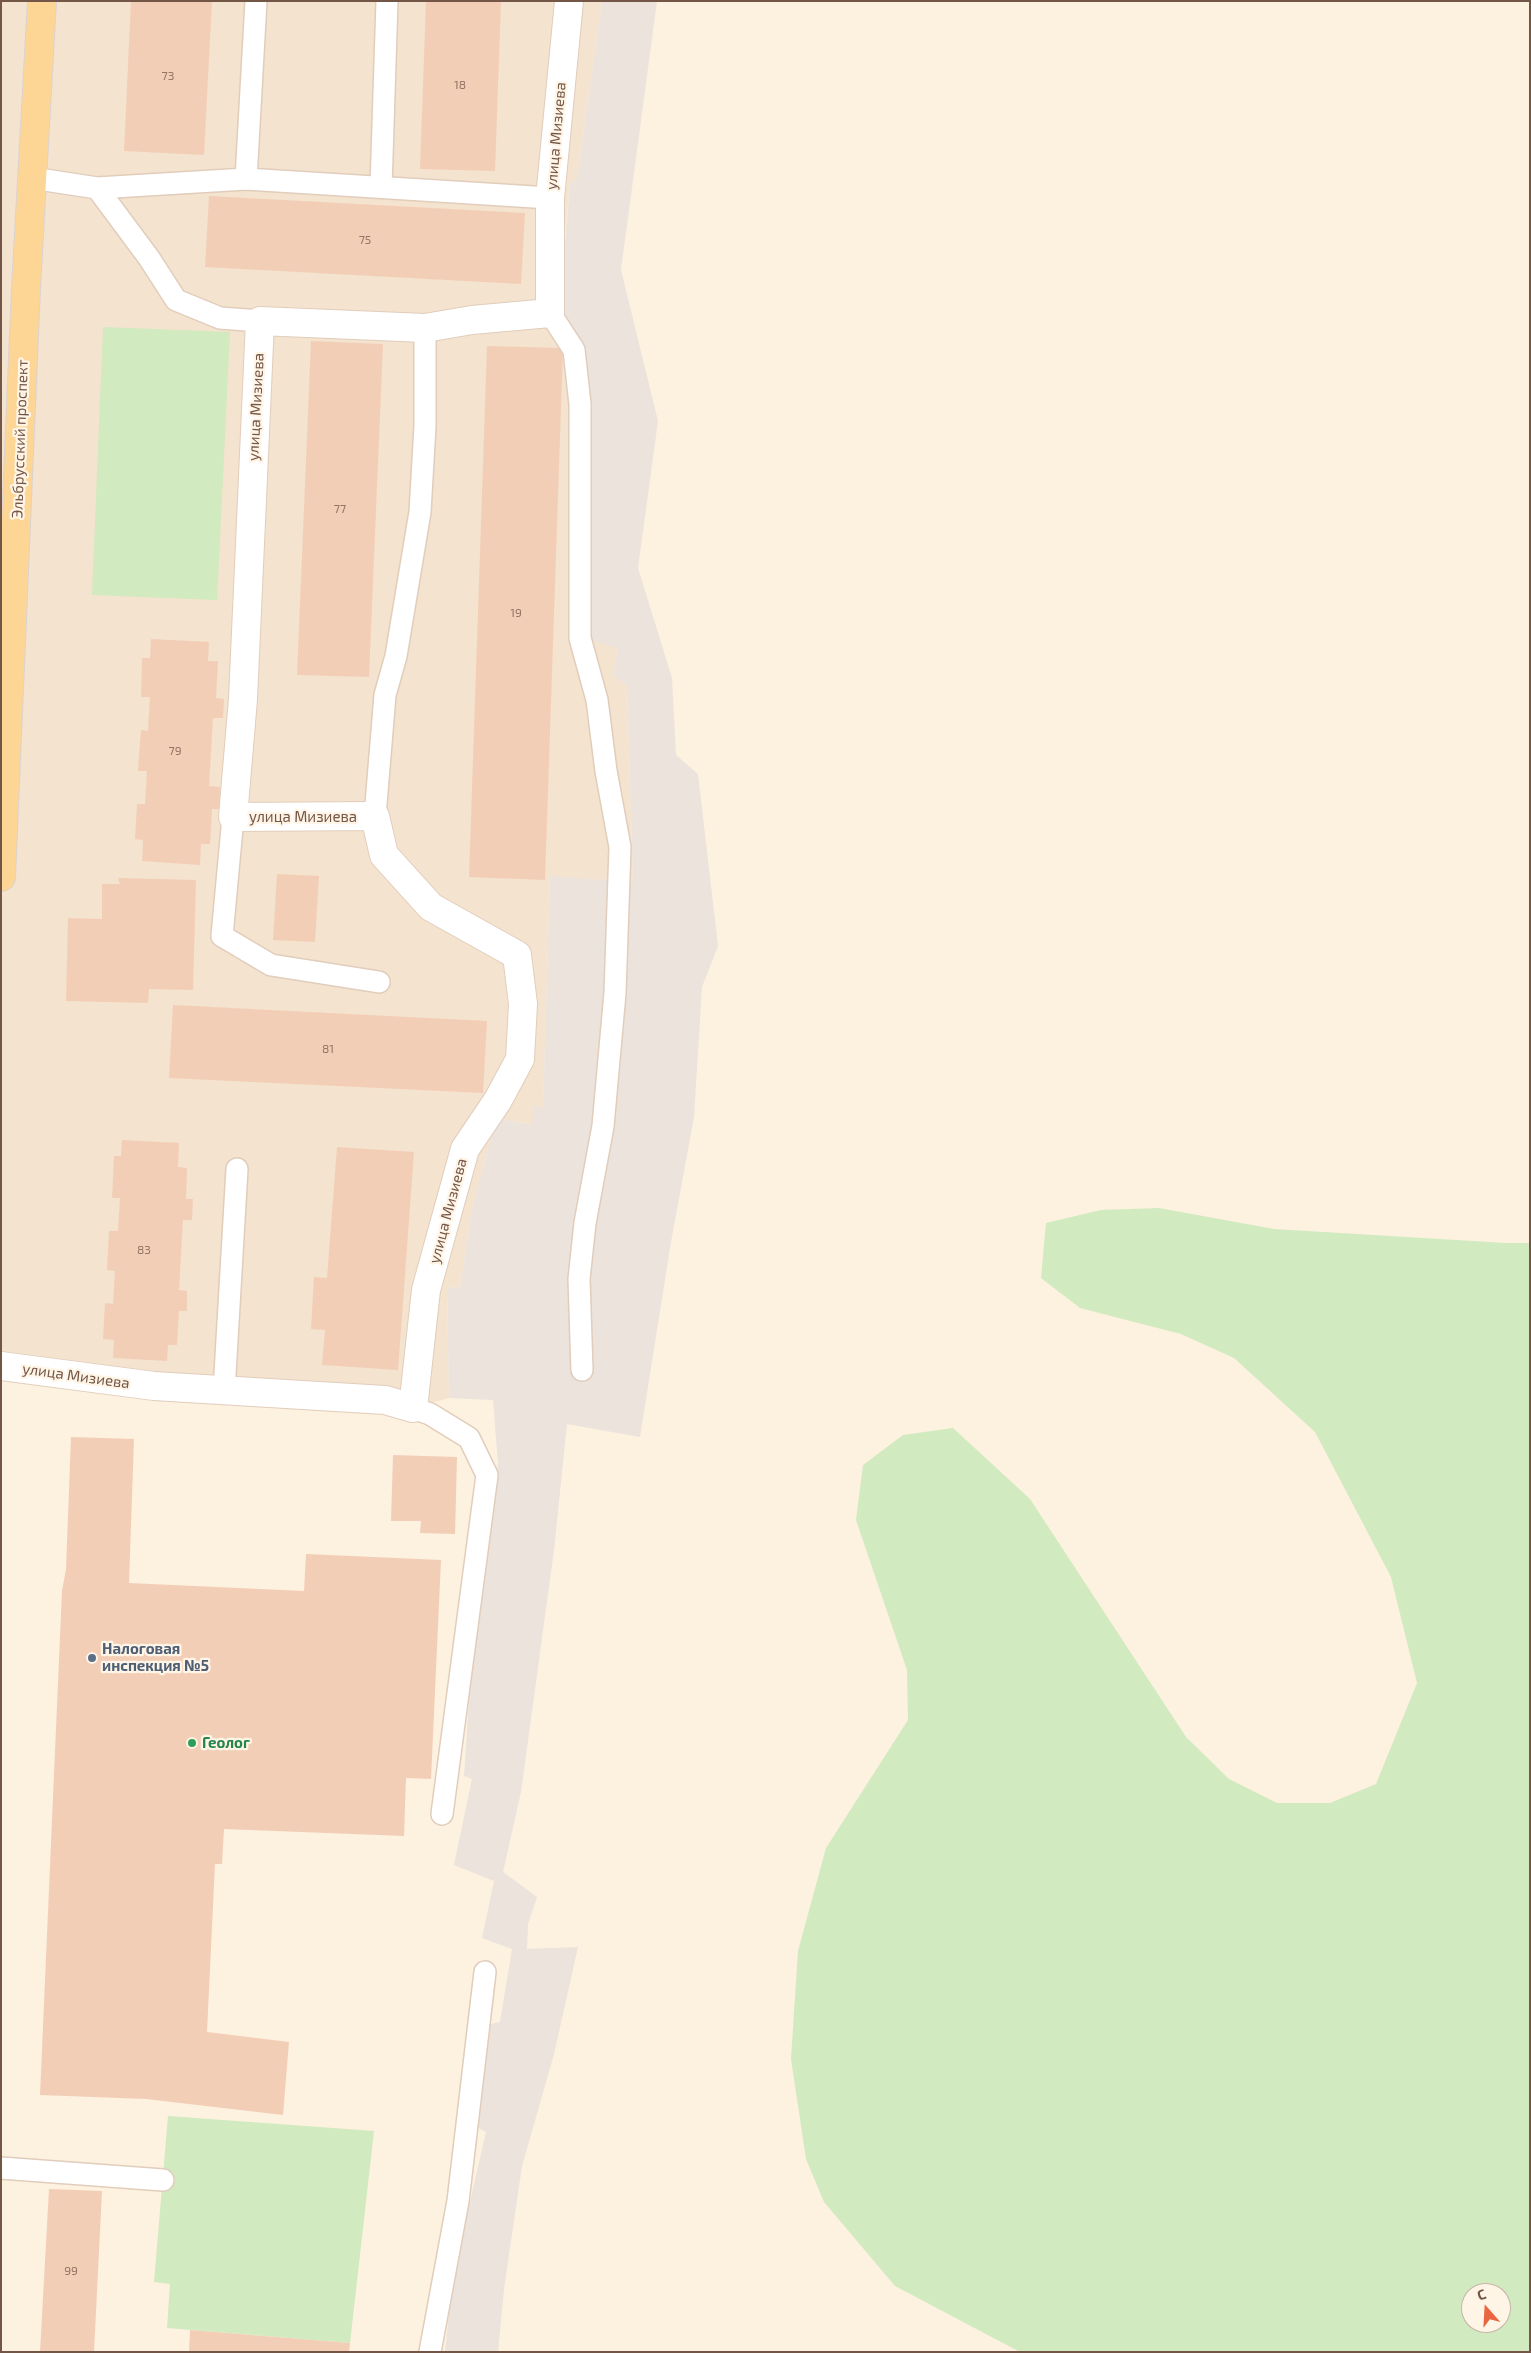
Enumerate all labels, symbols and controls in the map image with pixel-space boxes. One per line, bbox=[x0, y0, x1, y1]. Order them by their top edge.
house number: 73 bbox=[162, 69, 174, 83]
house number: 18 bbox=[454, 78, 466, 92]
street label: улица Мизиева bbox=[542, 81, 570, 191]
house number: 75 bbox=[359, 233, 371, 247]
street label: улица Мизиева bbox=[244, 353, 268, 461]
street label: Эльбрусский проспект bbox=[8, 359, 32, 519]
house number: 77 bbox=[334, 502, 346, 516]
house number: 19 bbox=[510, 606, 522, 620]
house number: 79 bbox=[168, 744, 182, 758]
street label: улица Мизиева bbox=[249, 808, 357, 826]
house number: 81 bbox=[322, 1042, 334, 1056]
street label: улица Мизиева bbox=[425, 1156, 471, 1266]
house number: 83 bbox=[137, 1243, 151, 1257]
street label: улица Мизиева bbox=[21, 1360, 131, 1392]
place label: Налоговая инспекция №5 bbox=[102, 1640, 209, 1675]
marker: Налоговая инспекция №5 bbox=[86, 1652, 98, 1664]
place label: Геолог bbox=[202, 1734, 250, 1752]
marker: Геолог bbox=[186, 1737, 198, 1749]
house number: 99 bbox=[64, 2264, 78, 2278]
north arrow bbox=[1461, 2283, 1511, 2333]
text: С bbox=[1475, 2285, 1488, 2304]

